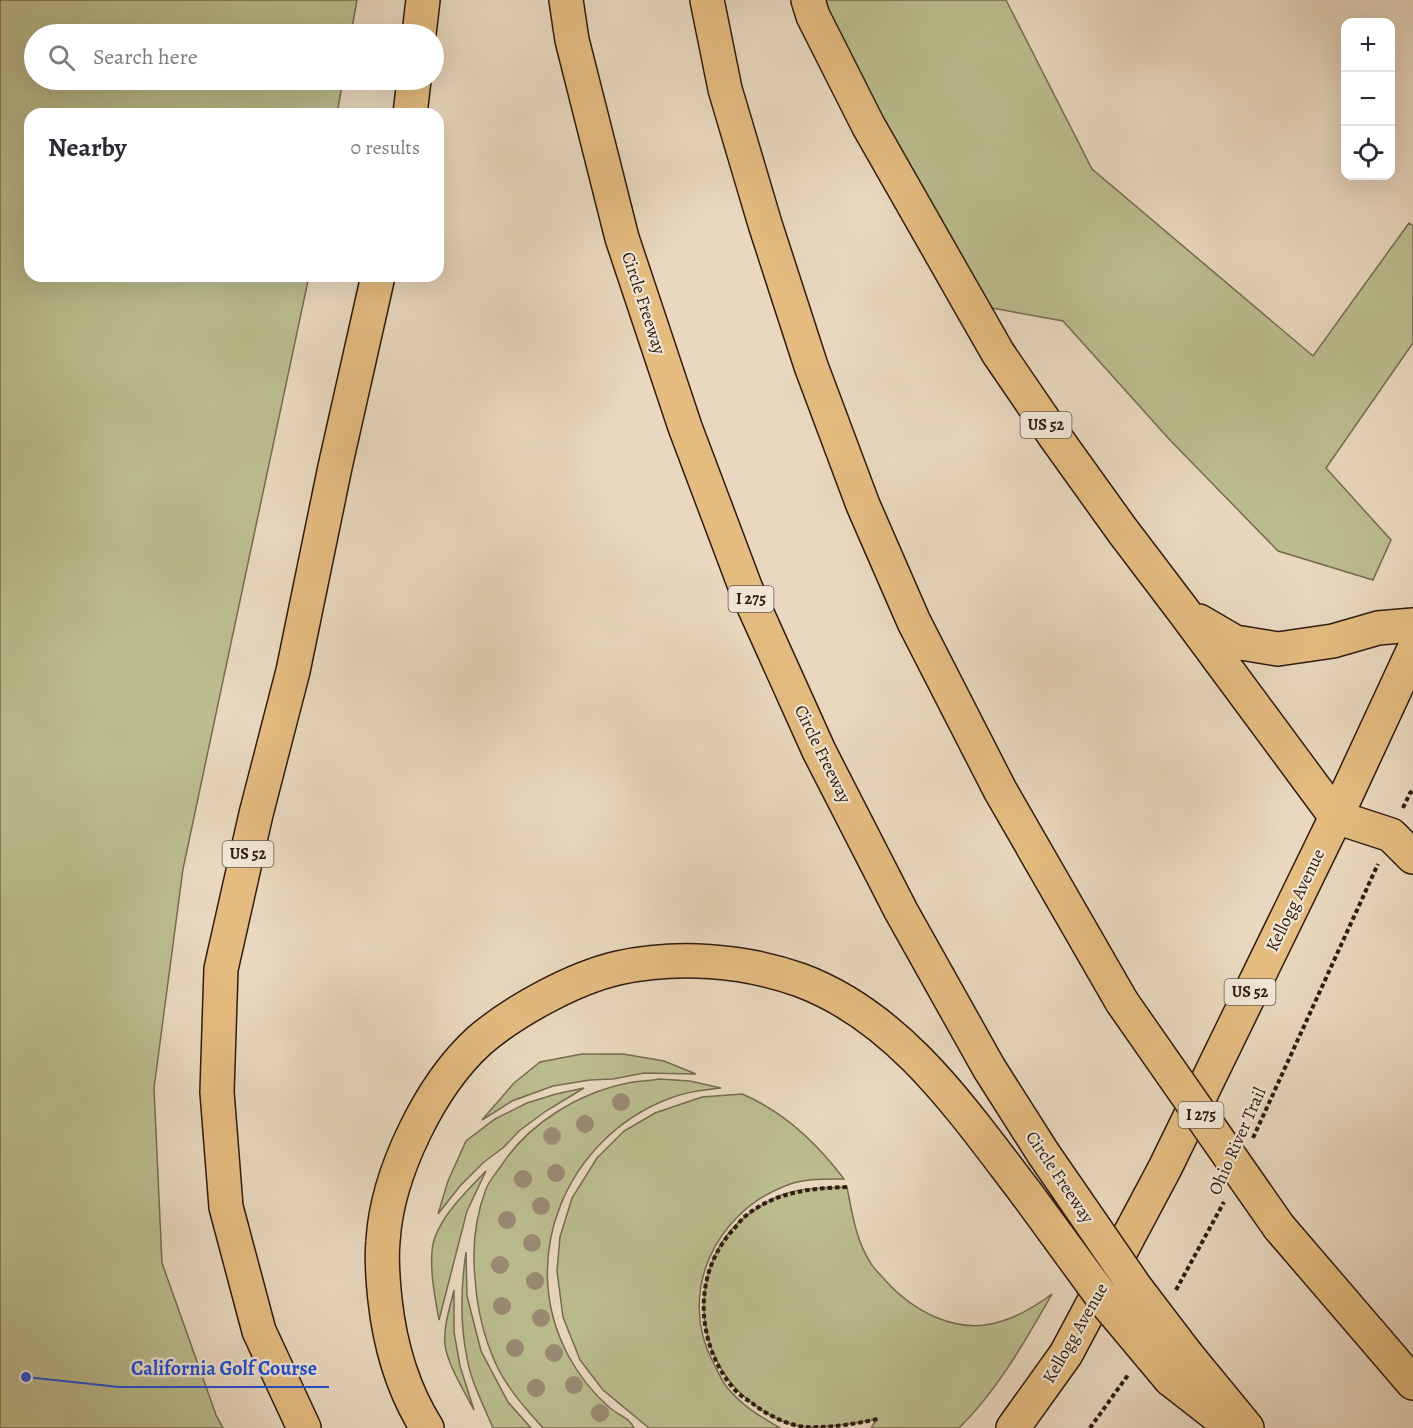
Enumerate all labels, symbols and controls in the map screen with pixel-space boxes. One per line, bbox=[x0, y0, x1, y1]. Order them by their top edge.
map controls bbox=[1341, 18, 1395, 180]
button: + bbox=[1341, 18, 1395, 72]
search box bbox=[24, 24, 444, 90]
icon: search bbox=[45, 41, 78, 74]
text: Search here bbox=[93, 42, 198, 72]
button: − bbox=[1341, 72, 1395, 126]
button: locate bbox=[1341, 126, 1395, 180]
text: Nearby bbox=[48, 130, 127, 165]
text: 0 results bbox=[351, 134, 420, 161]
street label: Circle Freeway bbox=[616, 249, 672, 358]
road number: US 52 bbox=[1020, 412, 1072, 438]
road number: I 275 bbox=[728, 586, 774, 612]
street label: Circle Freeway bbox=[789, 701, 858, 808]
road number: US 52 bbox=[222, 841, 274, 867]
street label: Kellogg Avenue bbox=[1260, 845, 1330, 955]
road number: US 52 bbox=[1224, 979, 1276, 1005]
street label: Ohio River Trail bbox=[1203, 1083, 1272, 1199]
road number: I 275 bbox=[1178, 1102, 1224, 1128]
street label: Circle Freeway bbox=[1020, 1126, 1100, 1229]
street label: Kellogg Avenue bbox=[1037, 1279, 1113, 1387]
callout: California Golf Course bbox=[119, 1349, 329, 1387]
text: California Golf Course bbox=[131, 1355, 317, 1382]

